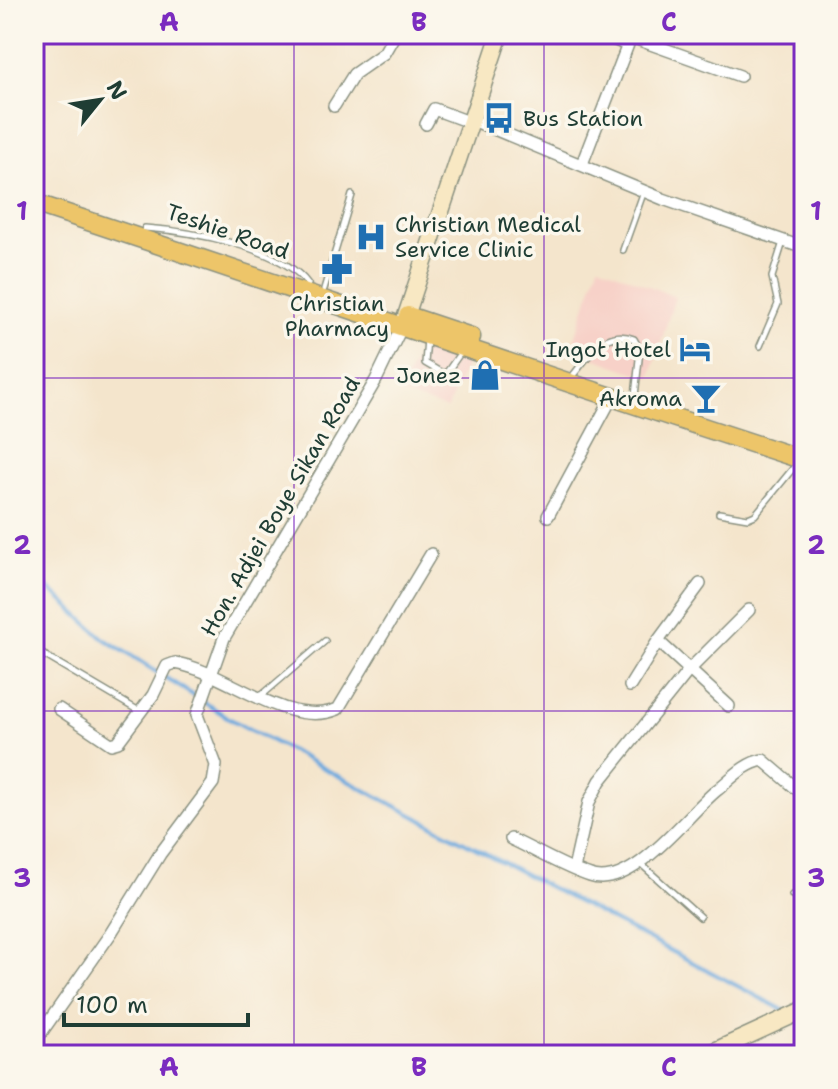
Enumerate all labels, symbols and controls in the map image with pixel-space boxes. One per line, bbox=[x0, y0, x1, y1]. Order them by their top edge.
text: A bbox=[159, 4, 179, 39]
text: B bbox=[411, 4, 427, 39]
text: C bbox=[661, 4, 677, 39]
north arrow bbox=[60, 60, 140, 140]
text: N bbox=[100, 75, 134, 105]
bus stop icon: Bus Station bbox=[482, 101, 516, 135]
place label: Bus Station bbox=[523, 104, 643, 133]
text: 1 bbox=[16, 193, 28, 228]
text: 1 bbox=[810, 193, 822, 228]
street label: Teshie Road bbox=[163, 197, 293, 266]
place label: Christian Medical Service Clinic bbox=[395, 210, 581, 264]
hospital icon: Christian Medical Service Clinic bbox=[354, 220, 388, 254]
pharmacy icon: Christian Pharmacy bbox=[320, 252, 354, 286]
place label: Christian Pharmacy bbox=[285, 289, 389, 343]
hotel icon: Ingot Hotel bbox=[678, 332, 712, 366]
place label: Ingot Hotel bbox=[545, 335, 671, 364]
shop icon: Jonez bbox=[468, 358, 502, 392]
place label: Jonez bbox=[396, 361, 461, 390]
street label: Hon. Adjei Boye Sikan Road bbox=[194, 371, 367, 641]
bar icon: Akroma bbox=[689, 381, 723, 415]
place label: Akroma bbox=[599, 384, 682, 413]
text: 2 bbox=[13, 527, 31, 562]
text: 2 bbox=[807, 527, 825, 562]
text: 3 bbox=[13, 860, 31, 895]
text: 3 bbox=[807, 860, 825, 895]
scale bar bbox=[64, 977, 248, 1027]
text: 100 m bbox=[76, 989, 148, 1021]
text: A bbox=[159, 1049, 179, 1084]
text: B bbox=[411, 1049, 427, 1084]
text: C bbox=[661, 1049, 677, 1084]

